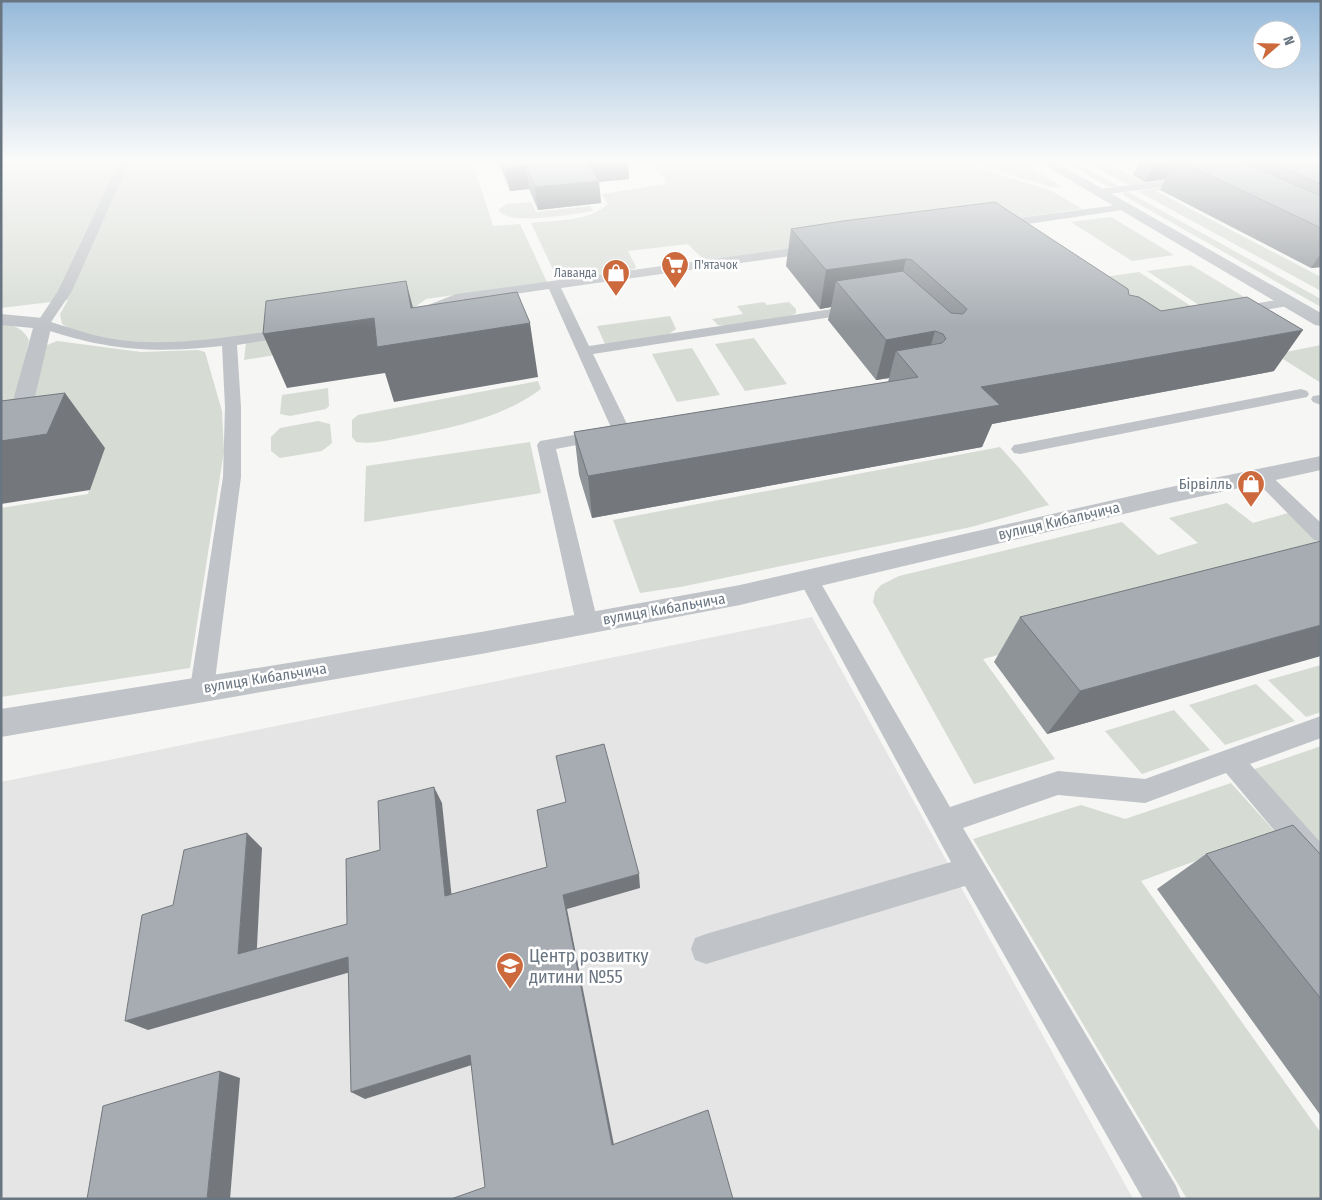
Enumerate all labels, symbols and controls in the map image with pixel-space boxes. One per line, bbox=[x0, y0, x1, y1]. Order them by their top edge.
north arrow bbox=[1252, 20, 1302, 70]
text: N bbox=[1279, 34, 1298, 48]
supermarket icon: П'ятачок bbox=[660, 250, 690, 289]
shop icon: Лаванда bbox=[601, 258, 631, 297]
place label: П'ятачок bbox=[694, 258, 738, 272]
place label: Лаванда bbox=[554, 266, 597, 280]
shop icon: Бірвілль bbox=[1236, 469, 1266, 508]
place label: Бірвілль bbox=[1179, 475, 1232, 493]
street label: вулиця Кибальчича bbox=[996, 498, 1122, 544]
street label: вулиця Кибальчича bbox=[601, 589, 727, 629]
street label: вулиця Кибальчича bbox=[202, 659, 328, 697]
place label: Центр розвитку дитини №55 bbox=[529, 945, 649, 988]
school or university icon: Центр розвитку дитини №55 bbox=[495, 951, 525, 990]

